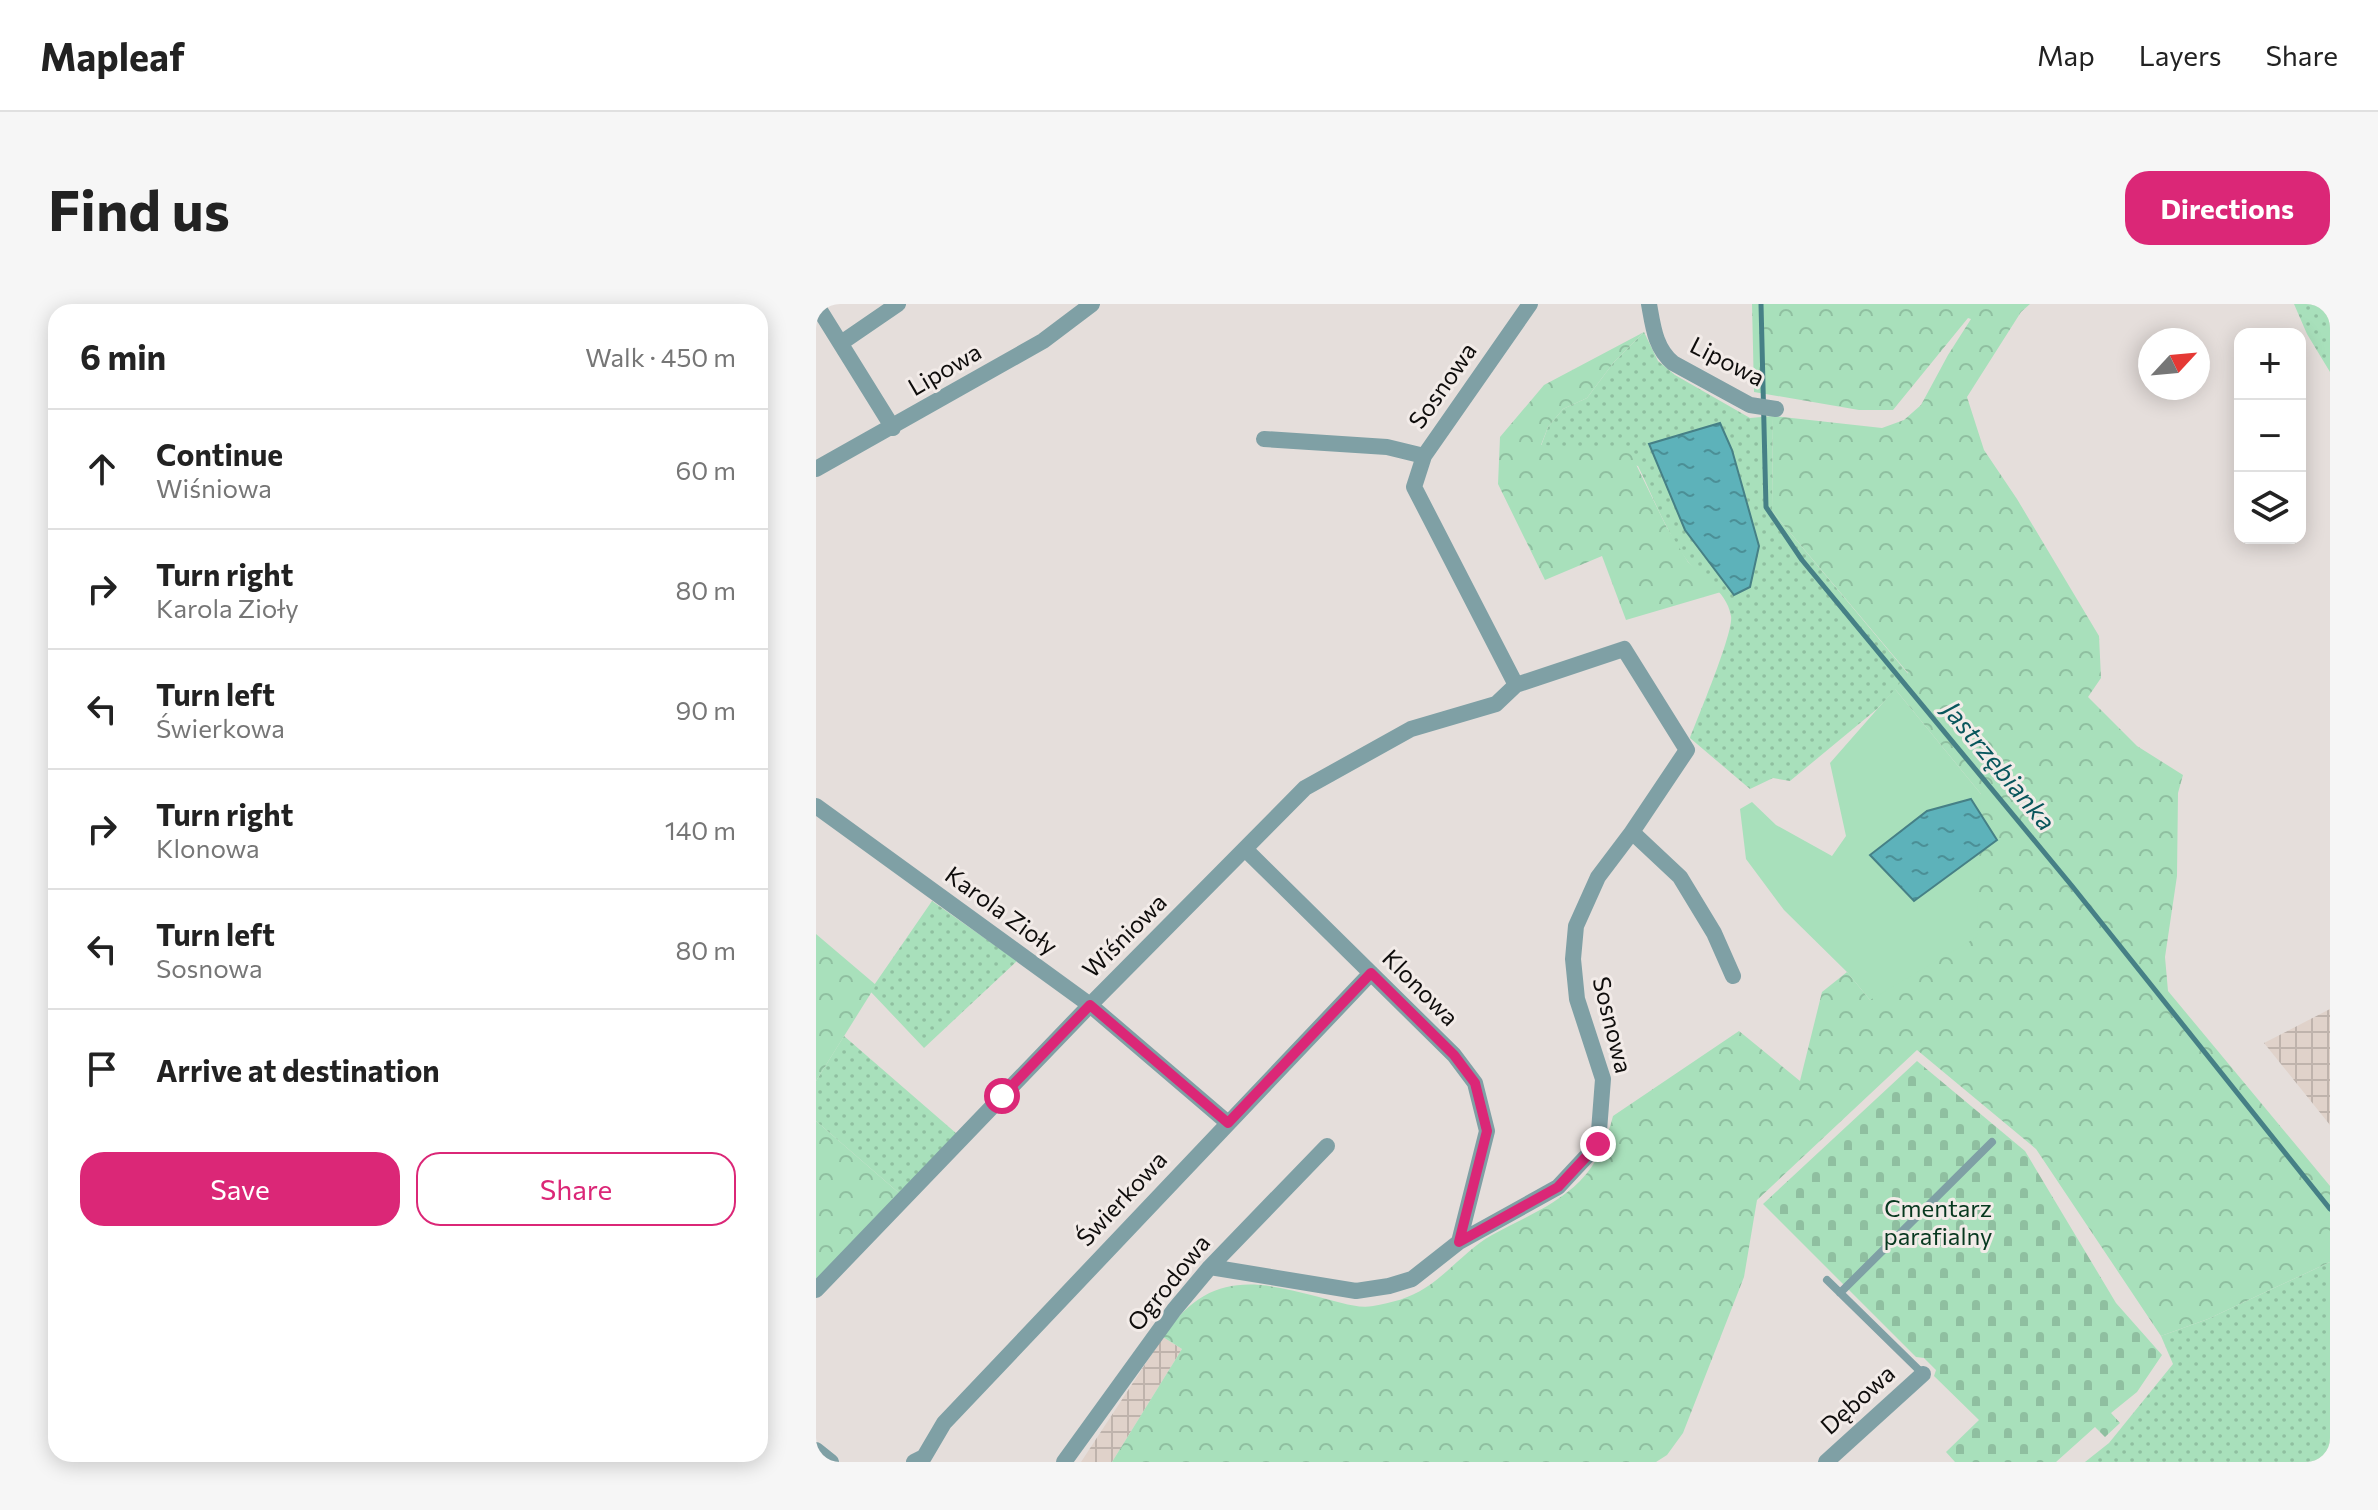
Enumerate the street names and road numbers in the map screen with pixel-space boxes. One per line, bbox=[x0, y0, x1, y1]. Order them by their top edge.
street label: Lipowa bbox=[1686, 330, 1770, 392]
street label: Lipowa bbox=[903, 336, 986, 401]
street label: Sosnowa bbox=[1402, 337, 1482, 434]
street label: Karola Zioły bbox=[940, 859, 1064, 960]
street label: Wiśniowa bbox=[1076, 887, 1172, 983]
street label: Klonowa bbox=[1377, 943, 1465, 1031]
street label: Sosnowa bbox=[1587, 973, 1639, 1076]
street label: Świerkowa bbox=[1070, 1145, 1172, 1251]
street label: Ogrodowa bbox=[1120, 1228, 1215, 1336]
street label: Dębowa bbox=[1814, 1358, 1900, 1440]

